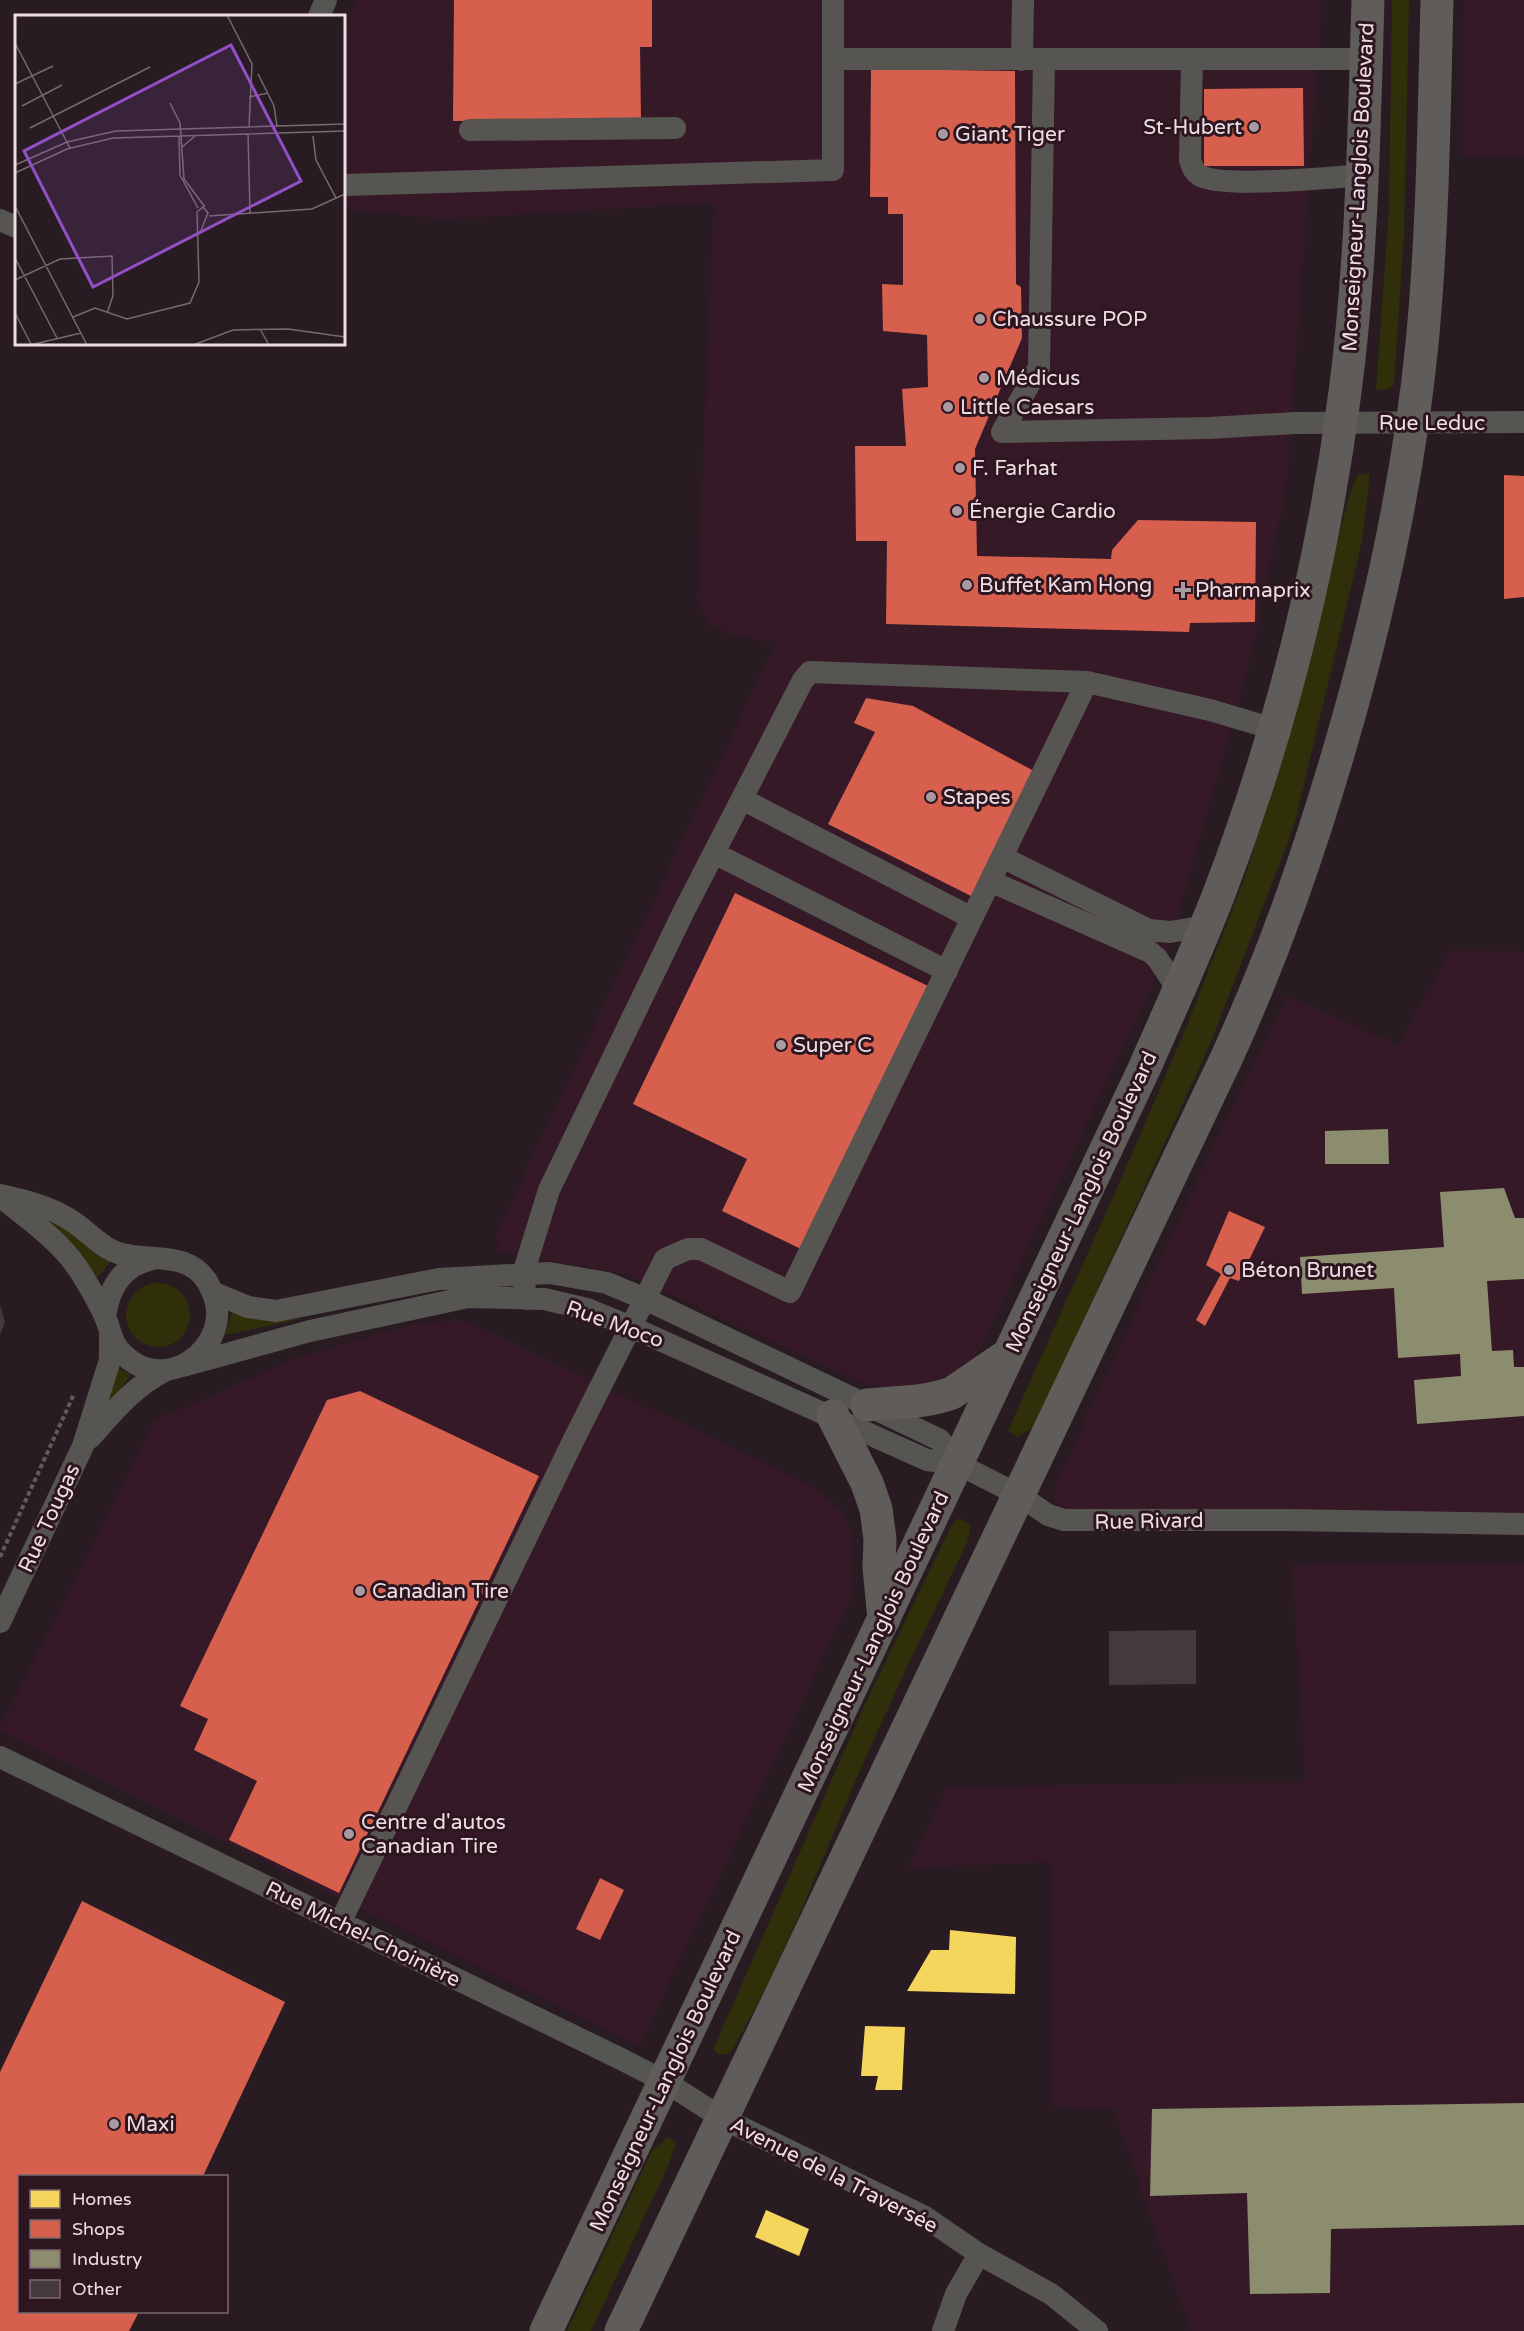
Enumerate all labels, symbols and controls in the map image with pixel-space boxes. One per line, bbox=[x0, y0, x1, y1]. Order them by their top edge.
inset map bbox=[15, 15, 345, 345]
street label: Monseigneur-Langlois Boulevard bbox=[1337, 22, 1380, 352]
place label: St-Hubert bbox=[1143, 115, 1242, 140]
marker: St-Hubert bbox=[1247, 120, 1261, 134]
place label: Giant Tiger bbox=[955, 122, 1065, 147]
marker: Giant Tiger bbox=[936, 127, 950, 141]
place label: Chaussure POP bbox=[992, 307, 1147, 332]
marker: Chaussure POP bbox=[973, 312, 987, 326]
place label: Médicus bbox=[996, 366, 1080, 391]
marker: Médicus bbox=[977, 371, 991, 385]
place label: Little Caesars bbox=[960, 395, 1094, 420]
marker: Little Caesars bbox=[941, 400, 955, 414]
street label: Rue Leduc bbox=[1379, 411, 1485, 436]
place label: F. Farhat bbox=[972, 456, 1058, 481]
marker: F. Farhat bbox=[953, 461, 967, 475]
place label: Énergie Cardio bbox=[969, 499, 1116, 524]
marker: Énergie Cardio bbox=[950, 504, 964, 518]
place label: Buffet Kam Hong bbox=[979, 573, 1152, 598]
marker: Buffet Kam Hong bbox=[960, 578, 974, 592]
place label: Pharmaprix bbox=[1195, 578, 1311, 603]
marker: Pharmaprix bbox=[1176, 583, 1190, 597]
place label: Stapes bbox=[943, 785, 1011, 810]
marker: Stapes bbox=[924, 790, 938, 804]
place label: Super C bbox=[793, 1033, 872, 1058]
marker: Super C bbox=[774, 1038, 788, 1052]
street label: Monseigneur-Langlois Boulevard bbox=[1000, 1048, 1162, 1357]
place label: Béton Brunet bbox=[1241, 1258, 1374, 1283]
marker: Béton Brunet bbox=[1222, 1263, 1236, 1277]
street label: Rue Moco bbox=[563, 1295, 667, 1354]
street label: Rue Tougas bbox=[13, 1460, 86, 1577]
street label: Monseigneur-Langlois Boulevard bbox=[792, 1488, 954, 1797]
street label: Rue Rivard bbox=[1094, 1508, 1204, 1535]
place label: Canadian Tire bbox=[372, 1579, 509, 1604]
marker: Canadian Tire bbox=[353, 1584, 367, 1598]
place label: Centre d'autos Canadian Tire bbox=[361, 1810, 506, 1859]
marker: Centre d'autos Canadian Tire bbox=[342, 1827, 356, 1841]
street label: Rue Michel-Choinière bbox=[261, 1876, 464, 1993]
street label: Monseigneur-Langlois Boulevard bbox=[584, 1927, 746, 2236]
place label: Maxi bbox=[126, 2112, 175, 2137]
street label: Avenue de la Traversée bbox=[726, 2112, 942, 2239]
marker: Maxi bbox=[107, 2117, 121, 2131]
legend bbox=[18, 2175, 228, 2313]
text: Homes bbox=[72, 2188, 132, 2210]
text: Shops bbox=[72, 2218, 125, 2240]
text: Industry bbox=[72, 2248, 143, 2270]
text: Other bbox=[72, 2278, 122, 2300]

